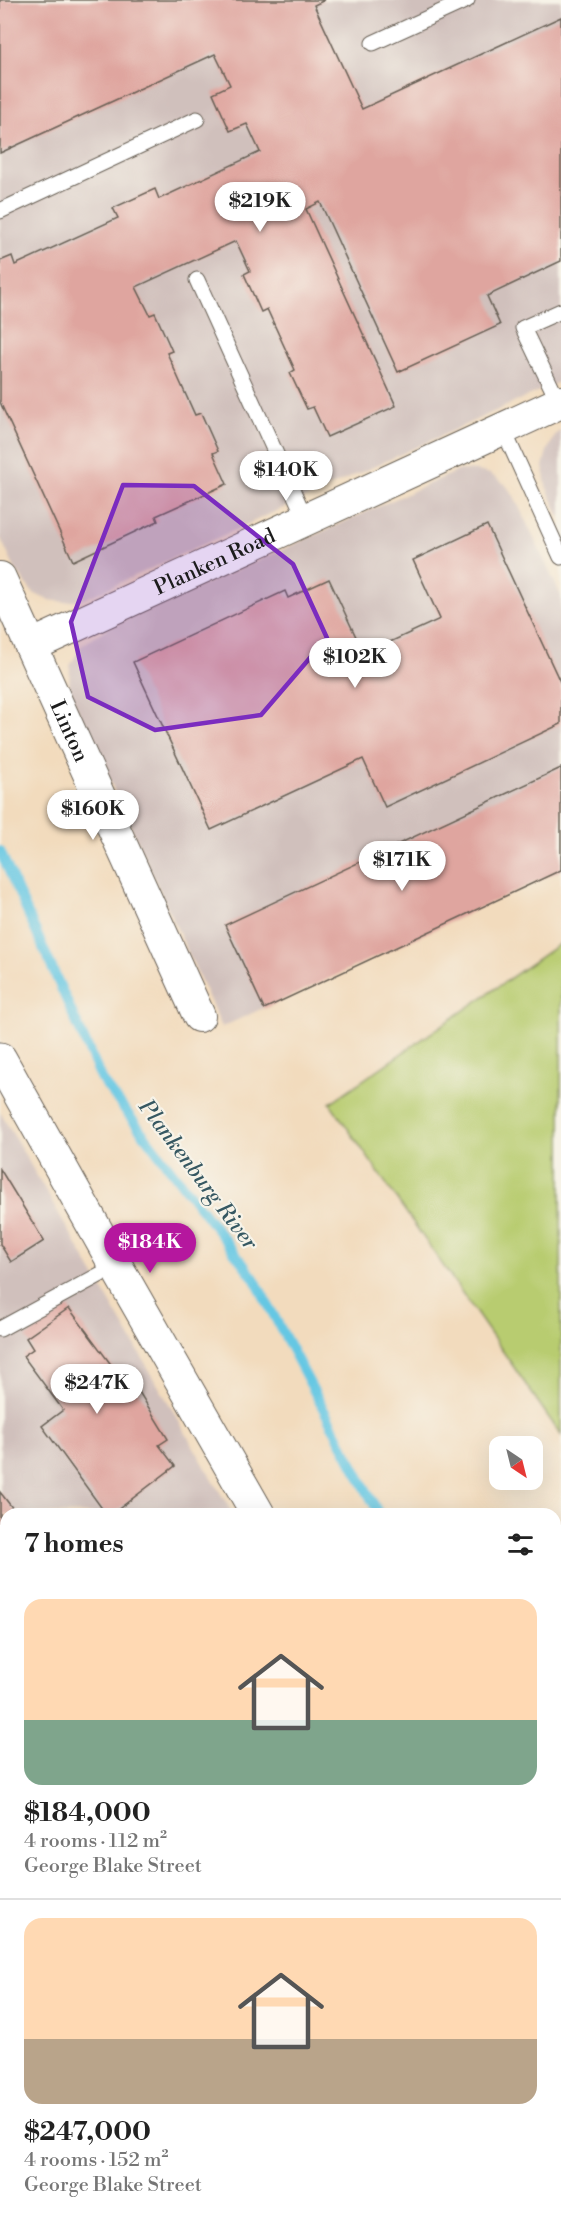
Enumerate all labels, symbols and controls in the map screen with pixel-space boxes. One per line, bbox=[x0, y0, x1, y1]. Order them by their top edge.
pin: $219K bbox=[218, 182, 302, 233]
text: $219K bbox=[229, 189, 291, 214]
pin: $140K bbox=[244, 451, 328, 502]
text: $140K bbox=[254, 458, 318, 483]
street label: Planken Road bbox=[150, 523, 280, 602]
pin: $102K bbox=[313, 638, 397, 689]
text: $102K bbox=[323, 645, 387, 670]
street label: Linton bbox=[43, 696, 94, 767]
pin: $160K bbox=[51, 790, 135, 841]
text: $160K bbox=[61, 797, 125, 822]
pin: $171K bbox=[360, 841, 444, 892]
text: $171K bbox=[373, 848, 431, 873]
water label: Plankenburg River bbox=[132, 1094, 264, 1256]
pin: $184K bbox=[108, 1223, 192, 1274]
text: $184K bbox=[118, 1230, 182, 1255]
pin: $247K bbox=[55, 1364, 139, 1415]
text: $247K bbox=[64, 1371, 130, 1396]
north arrow bbox=[489, 1436, 543, 1490]
map controls bbox=[489, 1436, 543, 1490]
text: 7 homes bbox=[24, 1528, 124, 1560]
icon: filters bbox=[504, 1528, 537, 1561]
icon: home bbox=[227, 1638, 335, 1746]
text: $184,000 bbox=[24, 1797, 151, 1829]
text: 4 rooms · 112 m² bbox=[24, 1829, 167, 1854]
text: George Blake Street bbox=[24, 1854, 202, 1879]
icon: home bbox=[227, 1957, 335, 2065]
text: $247,000 bbox=[24, 2116, 151, 2148]
text: 4 rooms · 152 m² bbox=[24, 2148, 168, 2173]
text: George Blake Street bbox=[24, 2173, 202, 2198]

